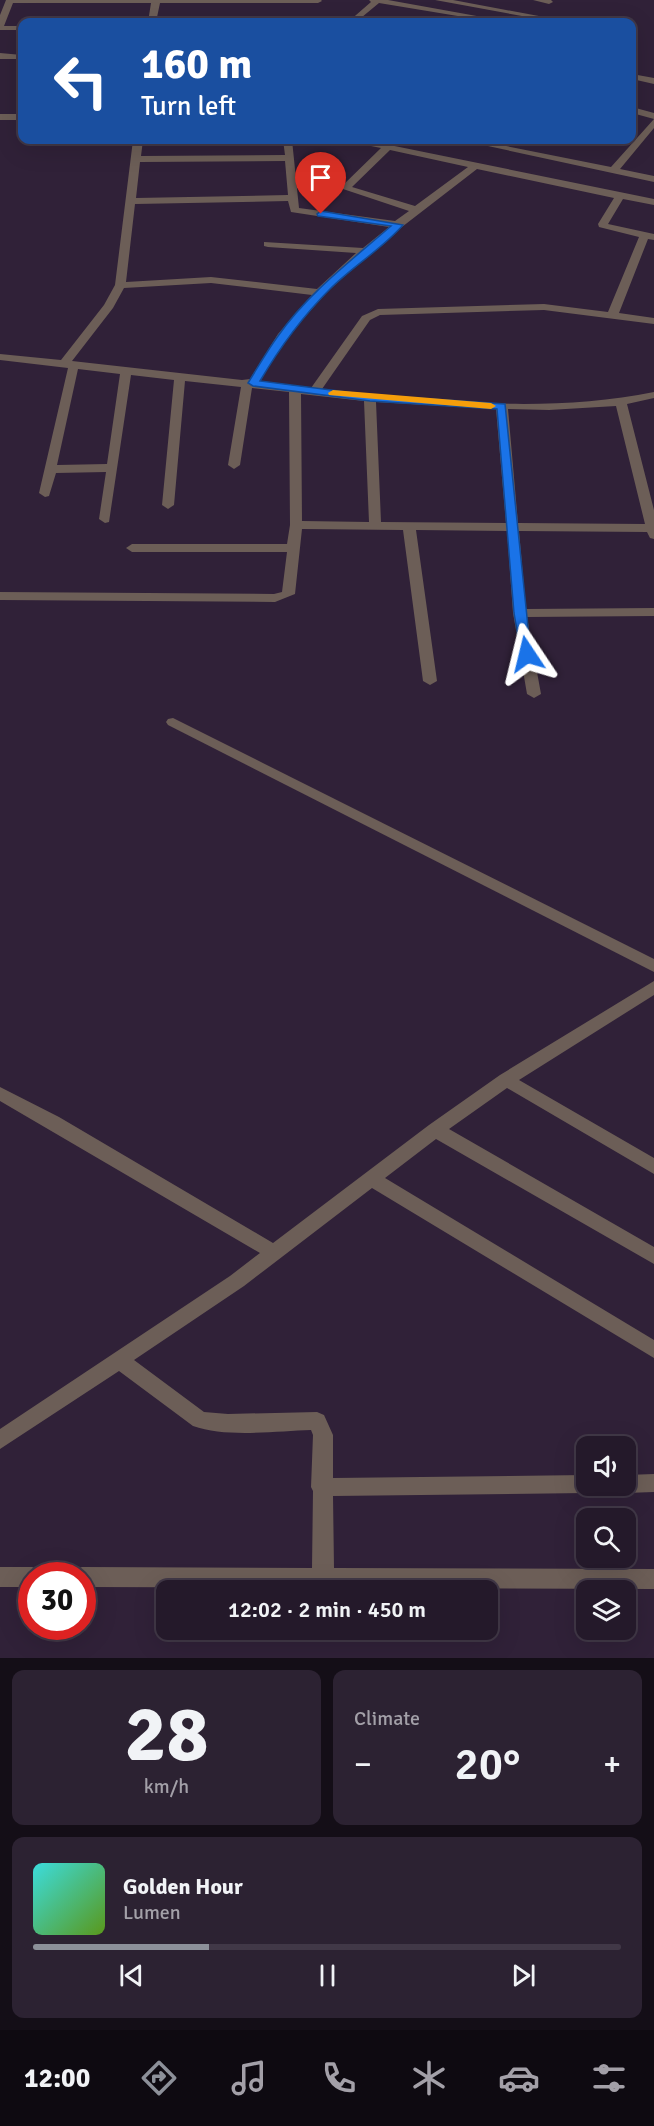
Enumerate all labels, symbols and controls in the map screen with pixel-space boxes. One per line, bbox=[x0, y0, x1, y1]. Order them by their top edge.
text: 160 m bbox=[141, 39, 252, 90]
icon: left bbox=[42, 42, 120, 120]
text: Turn left bbox=[141, 90, 236, 123]
pin bbox=[295, 152, 346, 214]
icon: arrive bbox=[304, 161, 337, 194]
position arrow bbox=[495, 622, 559, 686]
map controls bbox=[576, 1436, 636, 1640]
button: sound bbox=[576, 1436, 636, 1496]
button: search bbox=[576, 1508, 636, 1568]
speed limit sign: 30 bbox=[18, 1562, 96, 1640]
button: layers bbox=[576, 1580, 636, 1640]
text: 12:02 · 2 min · 450 m bbox=[228, 1596, 426, 1623]
text: 28 bbox=[124, 1687, 209, 1783]
text: Climate bbox=[354, 1706, 420, 1731]
text: 20° bbox=[455, 1737, 520, 1792]
text: − bbox=[354, 1744, 372, 1785]
text: + bbox=[603, 1744, 621, 1785]
text: km/h bbox=[144, 1774, 189, 1799]
text: Golden Hour bbox=[123, 1873, 243, 1900]
text: Lumen bbox=[123, 1900, 181, 1925]
icon: previous bbox=[115, 1959, 148, 1992]
icon: pause bbox=[311, 1959, 344, 1992]
icon: next bbox=[507, 1959, 540, 1992]
icon: directions bbox=[138, 2057, 180, 2099]
icon: music bbox=[228, 2057, 270, 2099]
icon: phone bbox=[318, 2057, 360, 2099]
icon: climate bbox=[408, 2057, 450, 2099]
icon: car bbox=[498, 2057, 540, 2099]
icon: filters bbox=[588, 2057, 630, 2099]
text: 12:00 bbox=[24, 2062, 90, 2095]

